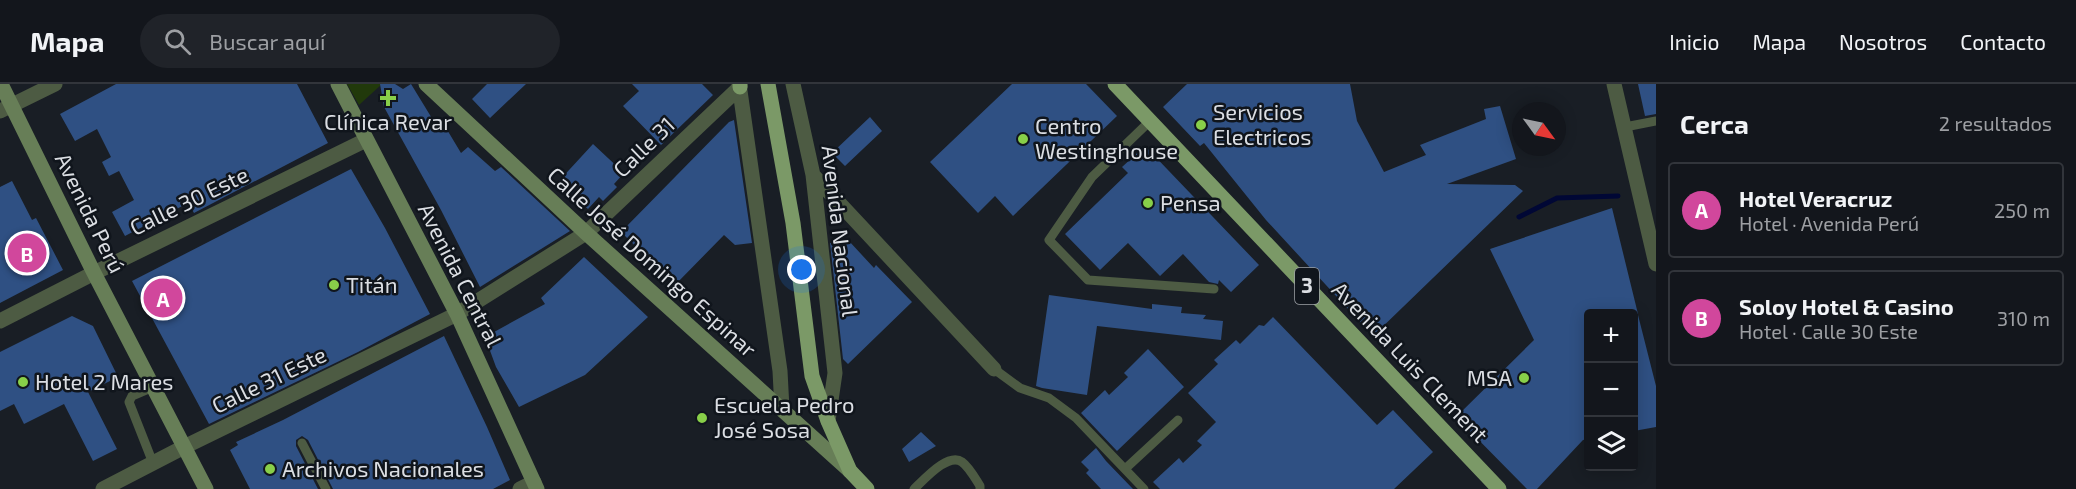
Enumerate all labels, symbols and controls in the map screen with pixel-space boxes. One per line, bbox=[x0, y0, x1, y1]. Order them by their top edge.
search box bbox=[140, 14, 560, 68]
text: Mapa bbox=[30, 24, 104, 58]
icon: search bbox=[161, 25, 194, 58]
text: Buscar aquí bbox=[209, 28, 325, 54]
text: Inicio bbox=[1669, 29, 1719, 54]
text: Mapa bbox=[1752, 29, 1806, 54]
text: Nosotros bbox=[1839, 29, 1927, 54]
text: Contacto bbox=[1960, 29, 2046, 54]
marker: Clínica Revar bbox=[379, 89, 397, 107]
place label: Servicios Electricos bbox=[1213, 98, 1311, 149]
north arrow bbox=[1512, 102, 1566, 156]
place label: Clínica Revar bbox=[324, 108, 452, 134]
text: Cerca bbox=[1680, 108, 1749, 139]
street label: Calle 31 bbox=[607, 111, 679, 182]
text: 2 resultados bbox=[1939, 111, 2052, 135]
place label: Centro Westinghouse bbox=[1035, 112, 1178, 163]
marker: Servicios Electricos bbox=[1194, 118, 1208, 132]
marker: Centro Westinghouse bbox=[1016, 132, 1030, 146]
street label: Avenida Nacional bbox=[818, 144, 864, 318]
street label: Avenida Perú bbox=[51, 148, 131, 277]
street label: Calle 30 Este bbox=[125, 160, 252, 240]
street label: Calle José Domingo Espinar bbox=[543, 161, 762, 362]
text: Hotel Veracruz bbox=[1739, 185, 1892, 211]
place label: Pensa bbox=[1160, 189, 1221, 215]
marker: Pensa bbox=[1141, 196, 1155, 210]
text: A bbox=[1695, 198, 1708, 222]
text: 250 m bbox=[1994, 198, 2050, 222]
street label: Avenida Central bbox=[414, 199, 508, 351]
text: Hotel · Avenida Perú bbox=[1739, 211, 1919, 235]
pin: B bbox=[8, 230, 46, 276]
your location bbox=[787, 255, 816, 284]
road number: 3 bbox=[1295, 268, 1319, 304]
place label: Titán bbox=[346, 271, 397, 297]
pin: A bbox=[144, 276, 182, 320]
street label: Avenida Luis Clement bbox=[1327, 276, 1494, 447]
marker: Titán bbox=[327, 278, 341, 292]
text: Soloy Hotel & Casino bbox=[1739, 293, 1954, 319]
text: B bbox=[1695, 306, 1708, 330]
text: 310 m bbox=[1997, 306, 2050, 330]
map controls bbox=[1584, 309, 1638, 471]
button: + bbox=[1584, 309, 1638, 363]
text: Hotel · Calle 30 Este bbox=[1739, 319, 1918, 343]
street label: Calle 31 Este bbox=[207, 340, 330, 418]
button: − bbox=[1584, 363, 1638, 417]
place label: MSA bbox=[1467, 364, 1512, 390]
place label: Hotel 2 Mares bbox=[35, 368, 173, 394]
marker: MSA bbox=[1517, 371, 1531, 385]
marker: Hotel 2 Mares bbox=[16, 375, 30, 389]
place label: Escuela Pedro José Sosa bbox=[714, 391, 854, 442]
marker: Escuela Pedro José Sosa bbox=[695, 411, 709, 425]
button: layers bbox=[1584, 417, 1638, 471]
place label: Archivos Nacionales bbox=[282, 455, 484, 481]
marker: Archivos Nacionales bbox=[263, 462, 277, 476]

